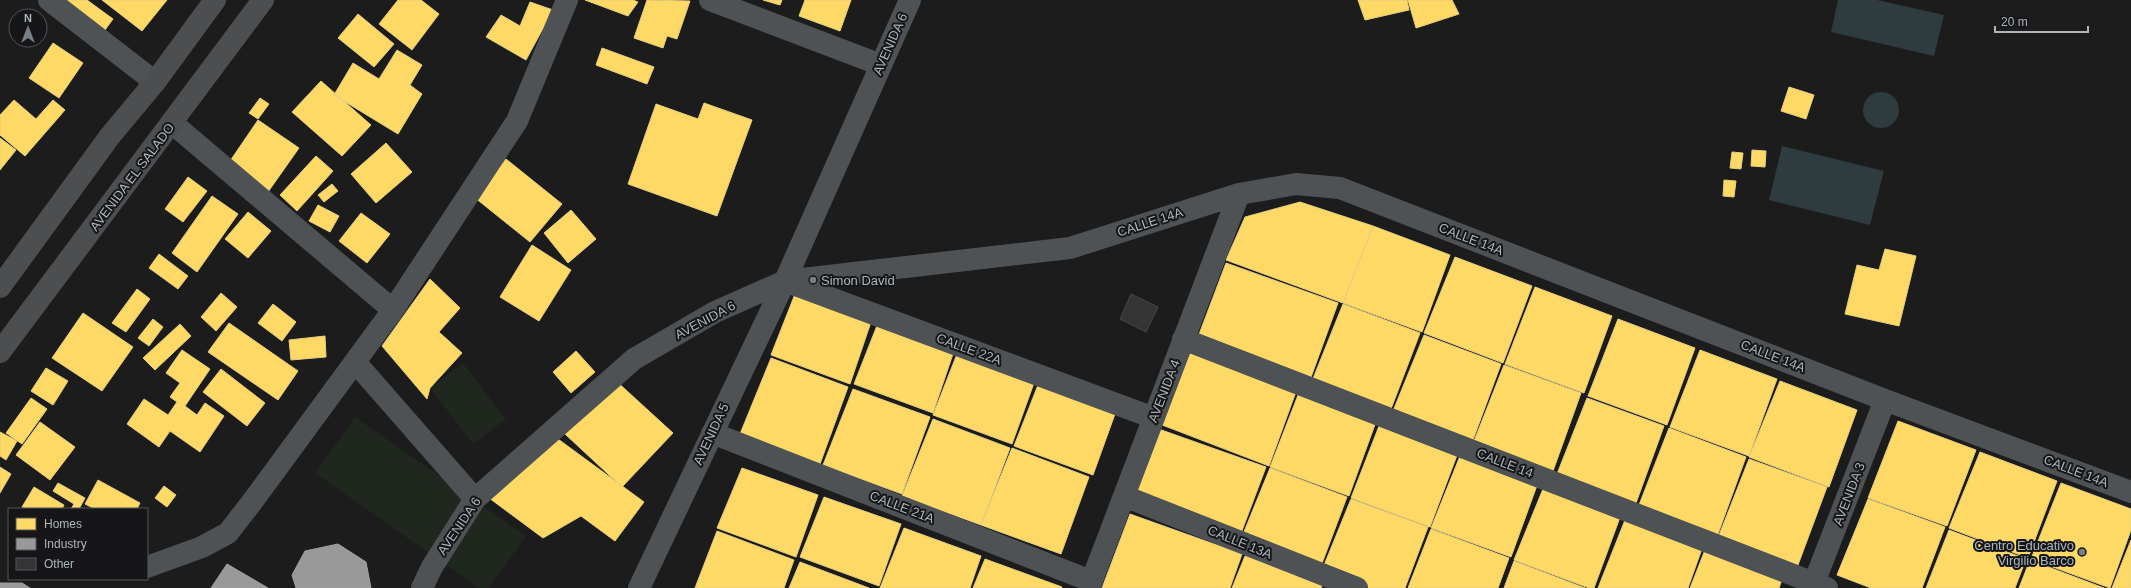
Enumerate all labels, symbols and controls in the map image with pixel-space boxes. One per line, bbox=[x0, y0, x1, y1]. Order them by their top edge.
north arrow bbox=[8, 8, 48, 48]
scale bar bbox=[1995, 8, 2088, 34]
street label: AVENIDA 6 bbox=[870, 11, 910, 77]
text: N bbox=[24, 12, 32, 24]
text: 20 m bbox=[2001, 15, 2028, 29]
street label: AVENIDA EL SALADO bbox=[87, 120, 177, 234]
street label: CALLE 14A bbox=[1115, 204, 1185, 240]
street label: CALLE 14A bbox=[1437, 220, 1506, 258]
place label: Simon David bbox=[821, 273, 895, 288]
marker: Simon David bbox=[808, 275, 818, 285]
street label: AVENIDA 6 bbox=[672, 298, 738, 342]
street label: CALLE 22A bbox=[935, 330, 1004, 368]
street label: CALLE 14A bbox=[1739, 337, 1808, 375]
street label: AVENIDA 4 bbox=[1145, 357, 1183, 425]
street label: AVENIDA 5 bbox=[690, 401, 732, 467]
street label: CALLE 14 bbox=[1475, 445, 1535, 481]
street label: CALLE 14A bbox=[2042, 452, 2111, 490]
street label: AVENIDA 3 bbox=[1830, 460, 1868, 528]
street label: CALLE 21A bbox=[868, 488, 937, 526]
street label: AVENIDA 6 bbox=[434, 494, 484, 558]
legend bbox=[8, 508, 148, 580]
text: Homes bbox=[44, 517, 82, 531]
street label: CALLE 13A bbox=[1206, 522, 1275, 562]
text: Industry bbox=[44, 537, 87, 551]
place label: Centro Educativo Virgilio Barco bbox=[1974, 538, 2074, 568]
marker: Centro Educativo Virgilio Barco bbox=[2077, 547, 2087, 557]
text: Other bbox=[44, 557, 74, 571]

